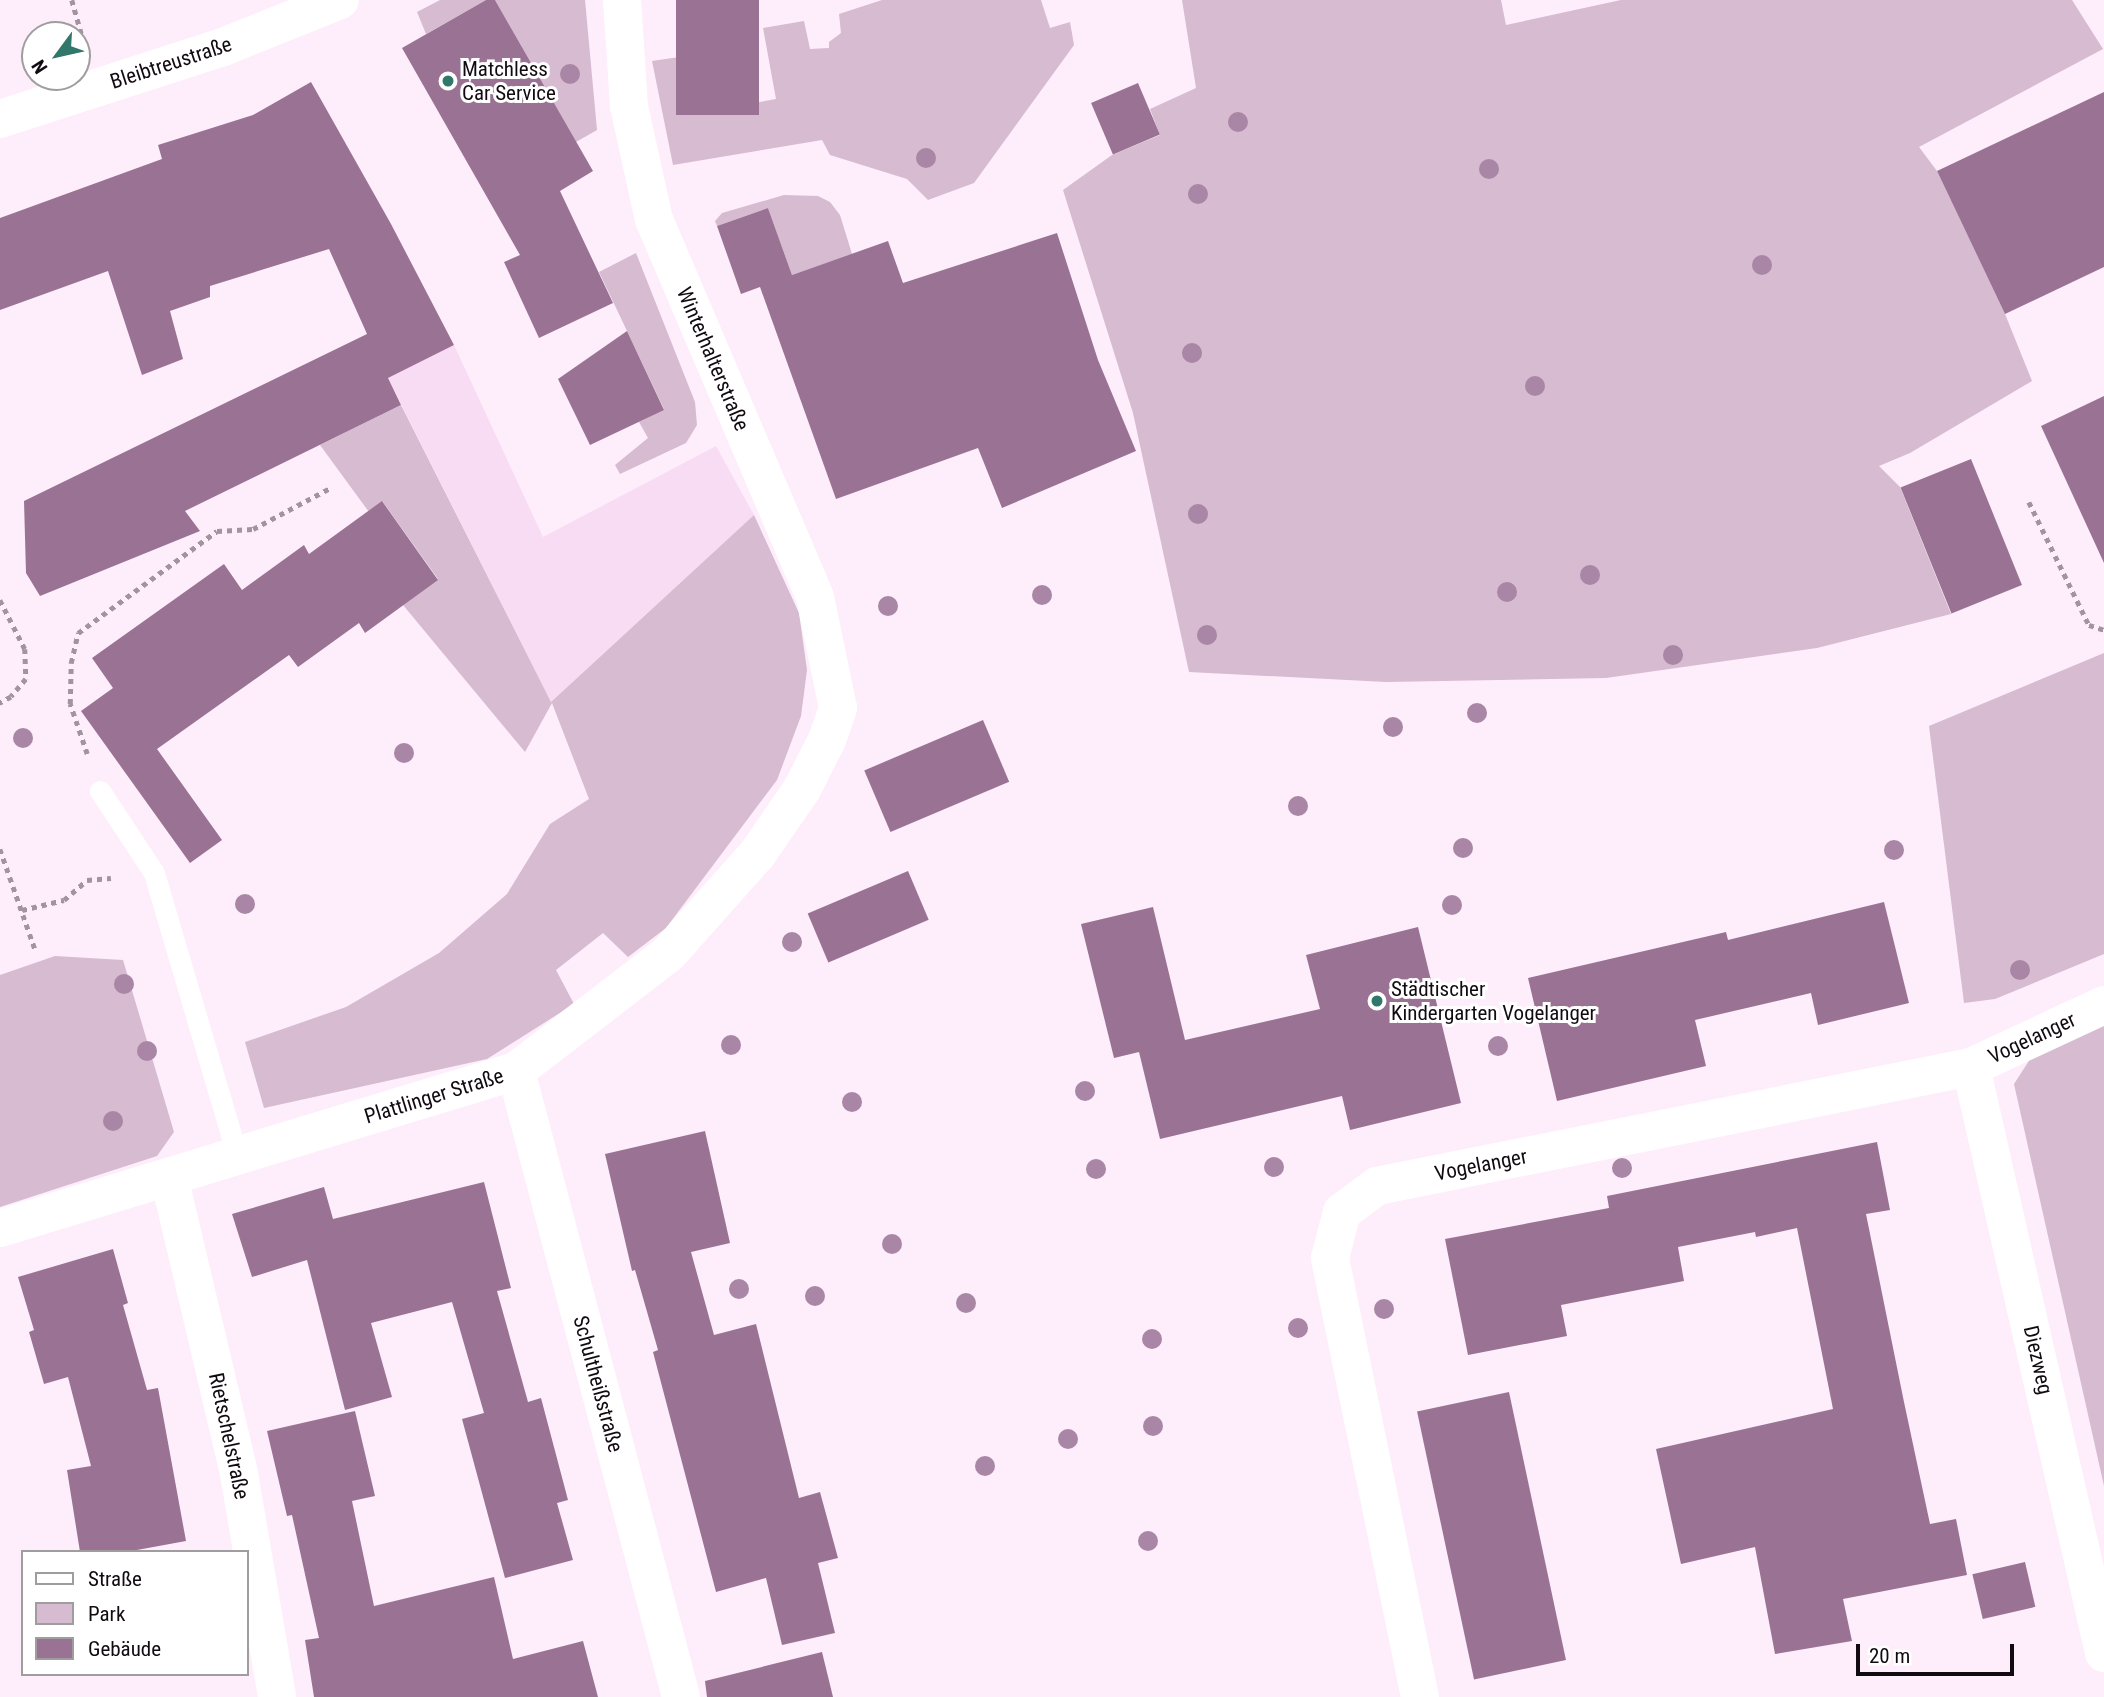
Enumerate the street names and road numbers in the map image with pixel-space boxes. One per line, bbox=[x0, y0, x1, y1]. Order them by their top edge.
street label: Bleibtreustraße bbox=[107, 31, 235, 95]
street label: Winterhalterstraße bbox=[671, 283, 755, 435]
street label: Vogelanger bbox=[1984, 1007, 2080, 1069]
street label: Plattlinger Straße bbox=[361, 1063, 507, 1129]
street label: Vogelanger bbox=[1433, 1144, 1529, 1186]
street label: Schultheißstraße bbox=[568, 1313, 628, 1455]
street label: Diezweg bbox=[2018, 1323, 2058, 1397]
street label: Rietschelstraße bbox=[203, 1370, 255, 1502]

